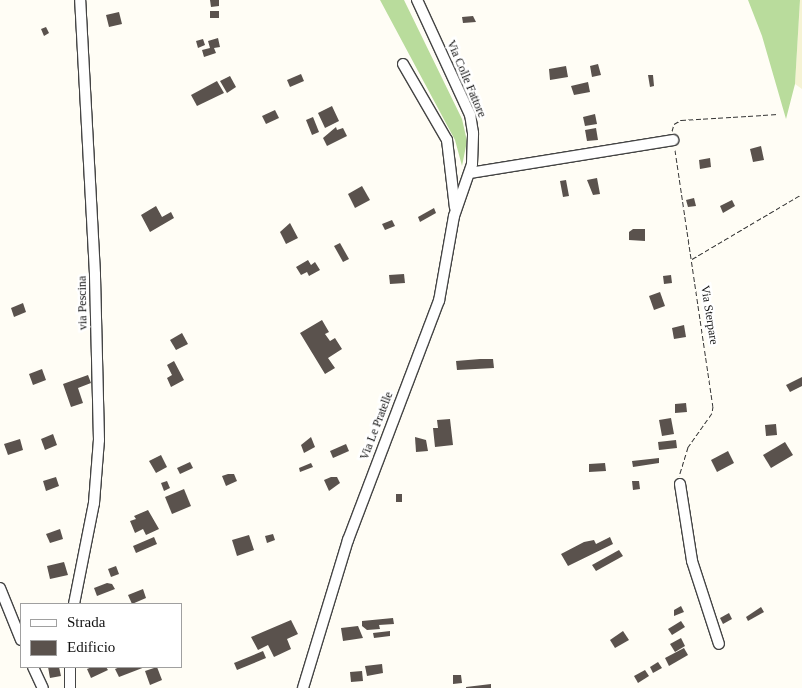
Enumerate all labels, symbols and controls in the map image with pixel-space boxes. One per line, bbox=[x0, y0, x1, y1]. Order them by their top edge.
street label: Via Colle Fattore bbox=[443, 38, 489, 120]
street label: via Pescina bbox=[75, 276, 91, 330]
street label: Via Sterpare bbox=[697, 284, 721, 346]
street label: Via Le Pratelle bbox=[357, 390, 397, 462]
legend bbox=[20, 603, 182, 668]
text: Strada bbox=[67, 614, 105, 630]
text: Edificio bbox=[67, 639, 115, 655]

